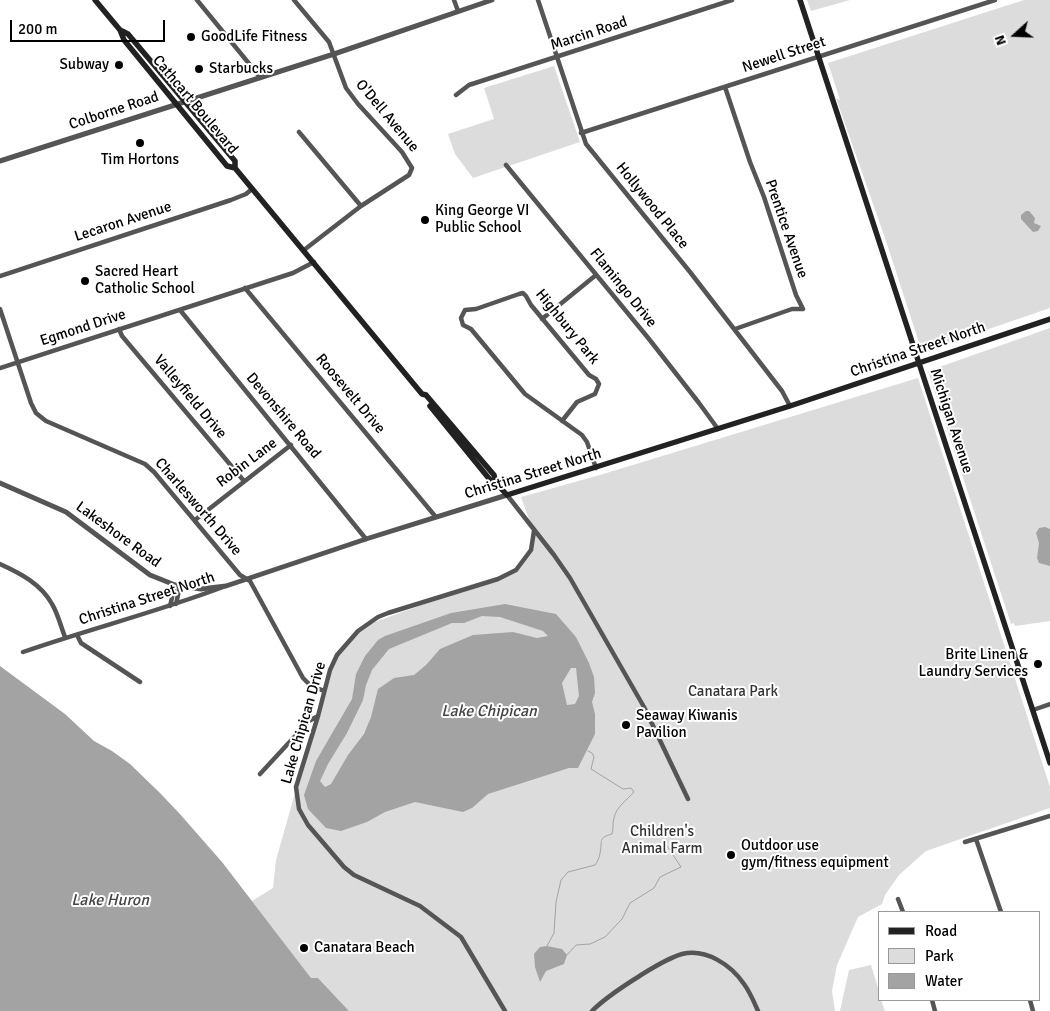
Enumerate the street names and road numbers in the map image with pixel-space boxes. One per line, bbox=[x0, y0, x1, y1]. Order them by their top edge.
street label: Marcin Road bbox=[548, 13, 630, 55]
street label: Newell Street bbox=[740, 33, 828, 77]
street label: Cathcart Boulevard bbox=[148, 52, 242, 158]
street label: O'Dell Avenue bbox=[351, 76, 423, 156]
street label: Colborne Road bbox=[67, 88, 161, 134]
street label: Hollywood Place bbox=[612, 159, 692, 253]
street label: Prentice Avenue bbox=[761, 177, 811, 281]
street label: Lecaron Avenue bbox=[72, 198, 174, 246]
street label: Flamingo Drive bbox=[586, 245, 660, 331]
street label: Highbury Park bbox=[531, 286, 603, 368]
street label: Egmond Drive bbox=[38, 306, 128, 350]
street label: Christina Street North bbox=[848, 318, 988, 382]
street label: Roosevelt Drive bbox=[311, 350, 389, 438]
street label: Valleyfield Drive bbox=[150, 351, 230, 443]
street label: Michigan Avenue bbox=[926, 366, 976, 476]
street label: Devonshire Road bbox=[242, 369, 324, 463]
street label: Robin Lane bbox=[213, 434, 281, 492]
street label: Christina Street North bbox=[463, 445, 603, 503]
street label: Charlesworth Drive bbox=[151, 455, 245, 559]
street label: Lakeshore Road bbox=[72, 498, 164, 572]
street label: Christina Street North bbox=[77, 569, 217, 629]
street label: Lake Chipican Drive bbox=[278, 660, 330, 786]

